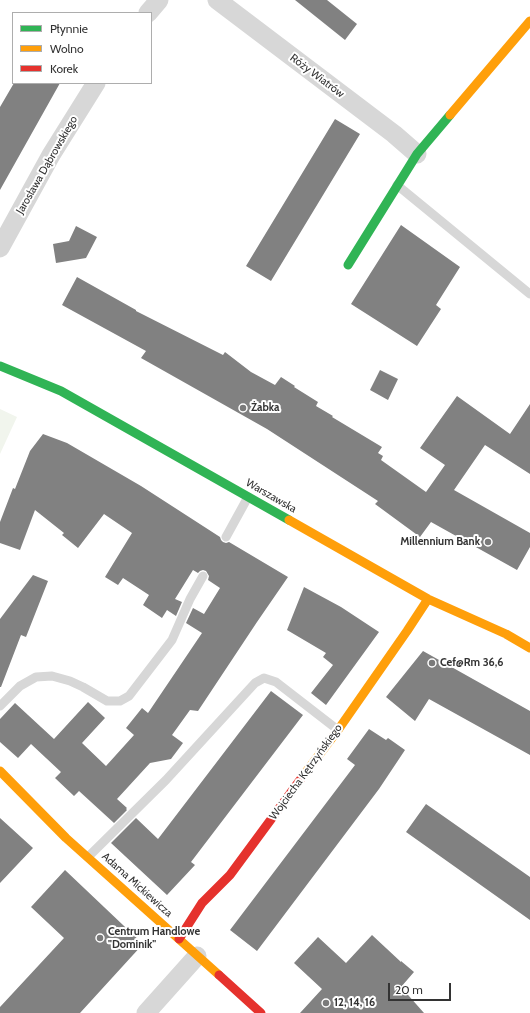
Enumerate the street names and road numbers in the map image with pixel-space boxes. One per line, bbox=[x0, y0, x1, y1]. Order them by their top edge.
street label: Róży Wiatrów bbox=[287, 51, 347, 101]
street label: Jarosława Dąbrowskiego bbox=[14, 114, 80, 216]
street label: Warszawska bbox=[243, 476, 299, 516]
street label: Wojciecha Kętrzyńskiego bbox=[267, 722, 345, 822]
street label: Adama Mickiewicza bbox=[99, 850, 175, 920]

